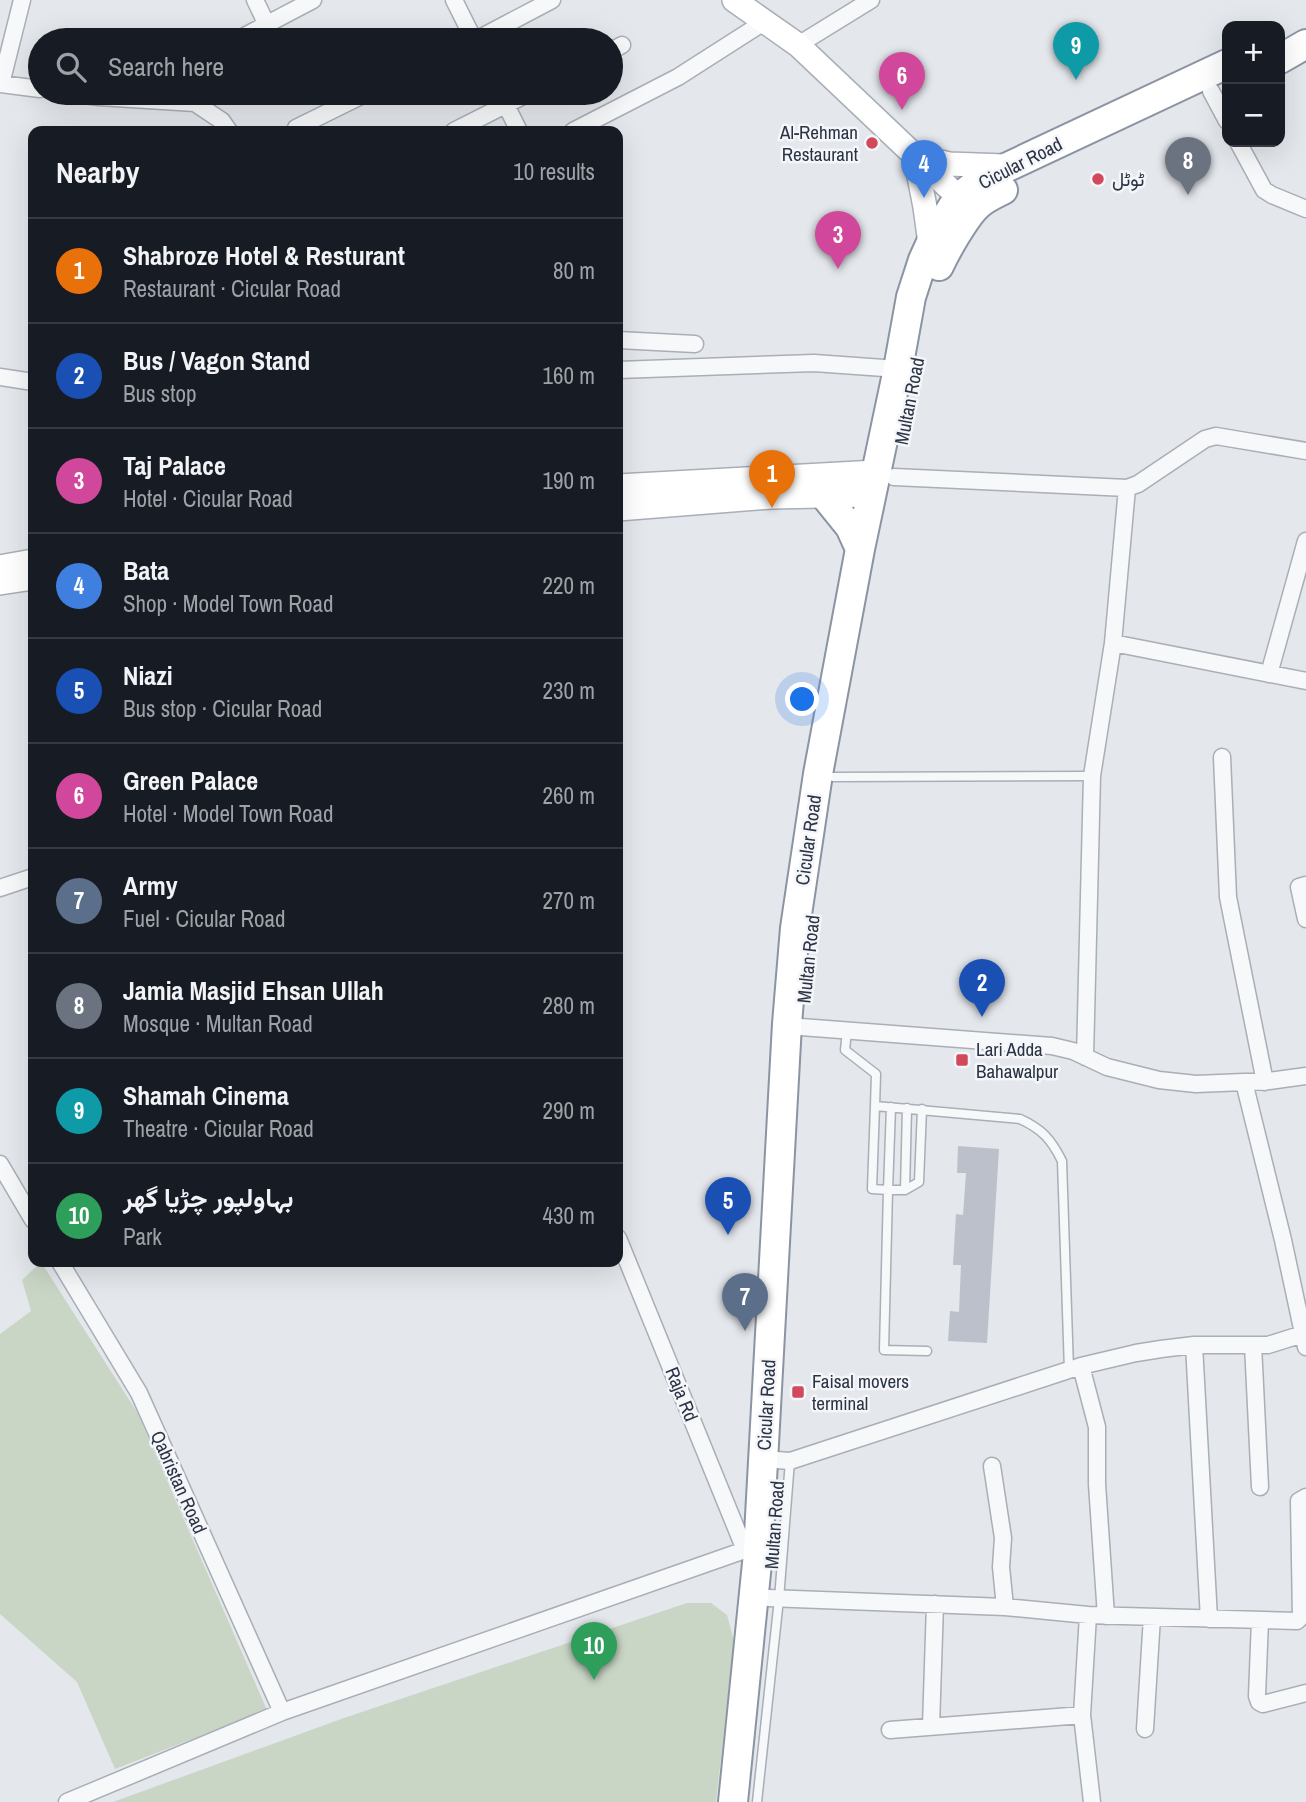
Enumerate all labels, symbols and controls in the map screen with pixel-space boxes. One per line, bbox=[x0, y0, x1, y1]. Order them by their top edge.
map controls bbox=[1222, 21, 1285, 147]
button: + bbox=[1222, 21, 1285, 84]
pin: 9 bbox=[1053, 22, 1099, 80]
search box bbox=[28, 28, 623, 105]
icon: search bbox=[52, 48, 90, 86]
text: Search here bbox=[108, 49, 224, 84]
pin: 6 bbox=[879, 52, 925, 110]
button: − bbox=[1222, 84, 1285, 147]
place label: Al-Rehman Restaurant bbox=[779, 119, 859, 167]
street label: Cicular Road bbox=[974, 131, 1066, 195]
marker: Al-Rehman Restaurant bbox=[864, 135, 880, 151]
pin: 8 bbox=[1165, 137, 1211, 195]
pin: 4 bbox=[901, 140, 947, 198]
text: Nearby bbox=[56, 152, 139, 192]
text: 10 results bbox=[513, 156, 595, 187]
place label: ٹوٹل bbox=[1112, 166, 1145, 192]
marker: ٹوٹل bbox=[1090, 171, 1106, 187]
pin: 3 bbox=[815, 211, 861, 269]
text: Shabroze Hotel & Resturant bbox=[123, 238, 405, 273]
text: 1 bbox=[74, 255, 84, 286]
text: 80 m bbox=[553, 255, 595, 286]
text: Restaurant · Cicular Road bbox=[123, 273, 341, 304]
text: Bus / Vagon Stand bbox=[123, 343, 310, 378]
street label: Multan Road bbox=[888, 355, 930, 447]
text: 2 bbox=[74, 360, 84, 391]
text: 160 m bbox=[543, 360, 595, 391]
text: Bus stop bbox=[123, 378, 196, 409]
text: Taj Palace bbox=[123, 448, 226, 483]
pin: 1 bbox=[749, 450, 795, 508]
text: 3 bbox=[74, 465, 84, 496]
text: 190 m bbox=[543, 465, 595, 496]
text: Hotel · Cicular Road bbox=[123, 483, 293, 514]
text: Bata bbox=[123, 553, 169, 588]
text: 4 bbox=[74, 570, 84, 601]
text: 220 m bbox=[543, 570, 595, 601]
text: Shop · Model Town Road bbox=[123, 588, 333, 619]
text: Niazi bbox=[123, 658, 173, 693]
text: 5 bbox=[74, 675, 84, 706]
text: 230 m bbox=[543, 675, 595, 706]
your location bbox=[785, 682, 819, 716]
text: Bus stop · Cicular Road bbox=[123, 693, 322, 724]
text: Green Palace bbox=[123, 763, 258, 798]
text: 6 bbox=[74, 780, 84, 811]
text: 260 m bbox=[543, 780, 595, 811]
street label: Cicular Road bbox=[789, 793, 827, 887]
text: Hotel · Model Town Road bbox=[123, 798, 333, 829]
text: Army bbox=[123, 868, 178, 903]
text: 7 bbox=[74, 885, 84, 916]
text: 270 m bbox=[543, 885, 595, 916]
text: Fuel · Cicular Road bbox=[123, 903, 285, 934]
street label: Multan Road bbox=[790, 914, 826, 1004]
pin: 2 bbox=[959, 959, 1005, 1017]
text: Jamia Masjid Ehsan Ullah bbox=[123, 973, 384, 1008]
text: 8 bbox=[74, 990, 84, 1021]
text: 280 m bbox=[543, 990, 595, 1021]
text: Mosque · Multan Road bbox=[123, 1008, 313, 1039]
place label: Lari Adda Bahawalpur bbox=[976, 1036, 1059, 1084]
marker: Lari Adda Bahawalpur bbox=[954, 1052, 970, 1068]
text: Shamah Cinema bbox=[123, 1078, 289, 1113]
text: 9 bbox=[74, 1095, 84, 1126]
text: 290 m bbox=[543, 1095, 595, 1126]
text: Theatre · Cicular Road bbox=[123, 1113, 314, 1144]
pin: 5 bbox=[705, 1177, 751, 1235]
text: بہاولپور چڑیا گھر bbox=[123, 1180, 293, 1215]
text: 10 bbox=[69, 1200, 89, 1231]
text: 430 m bbox=[543, 1200, 595, 1231]
text: Park bbox=[123, 1221, 162, 1252]
pin: 7 bbox=[722, 1273, 768, 1331]
street label: Cicular Road bbox=[751, 1359, 781, 1451]
street label: Raja Rd bbox=[659, 1363, 705, 1425]
place label: Faisal movers terminal bbox=[812, 1368, 909, 1416]
marker: Faisal movers terminal bbox=[790, 1384, 806, 1400]
street label: Qabristan Road bbox=[145, 1426, 213, 1538]
street label: Multan Road bbox=[758, 1480, 790, 1570]
pin: 10 bbox=[571, 1622, 617, 1680]

